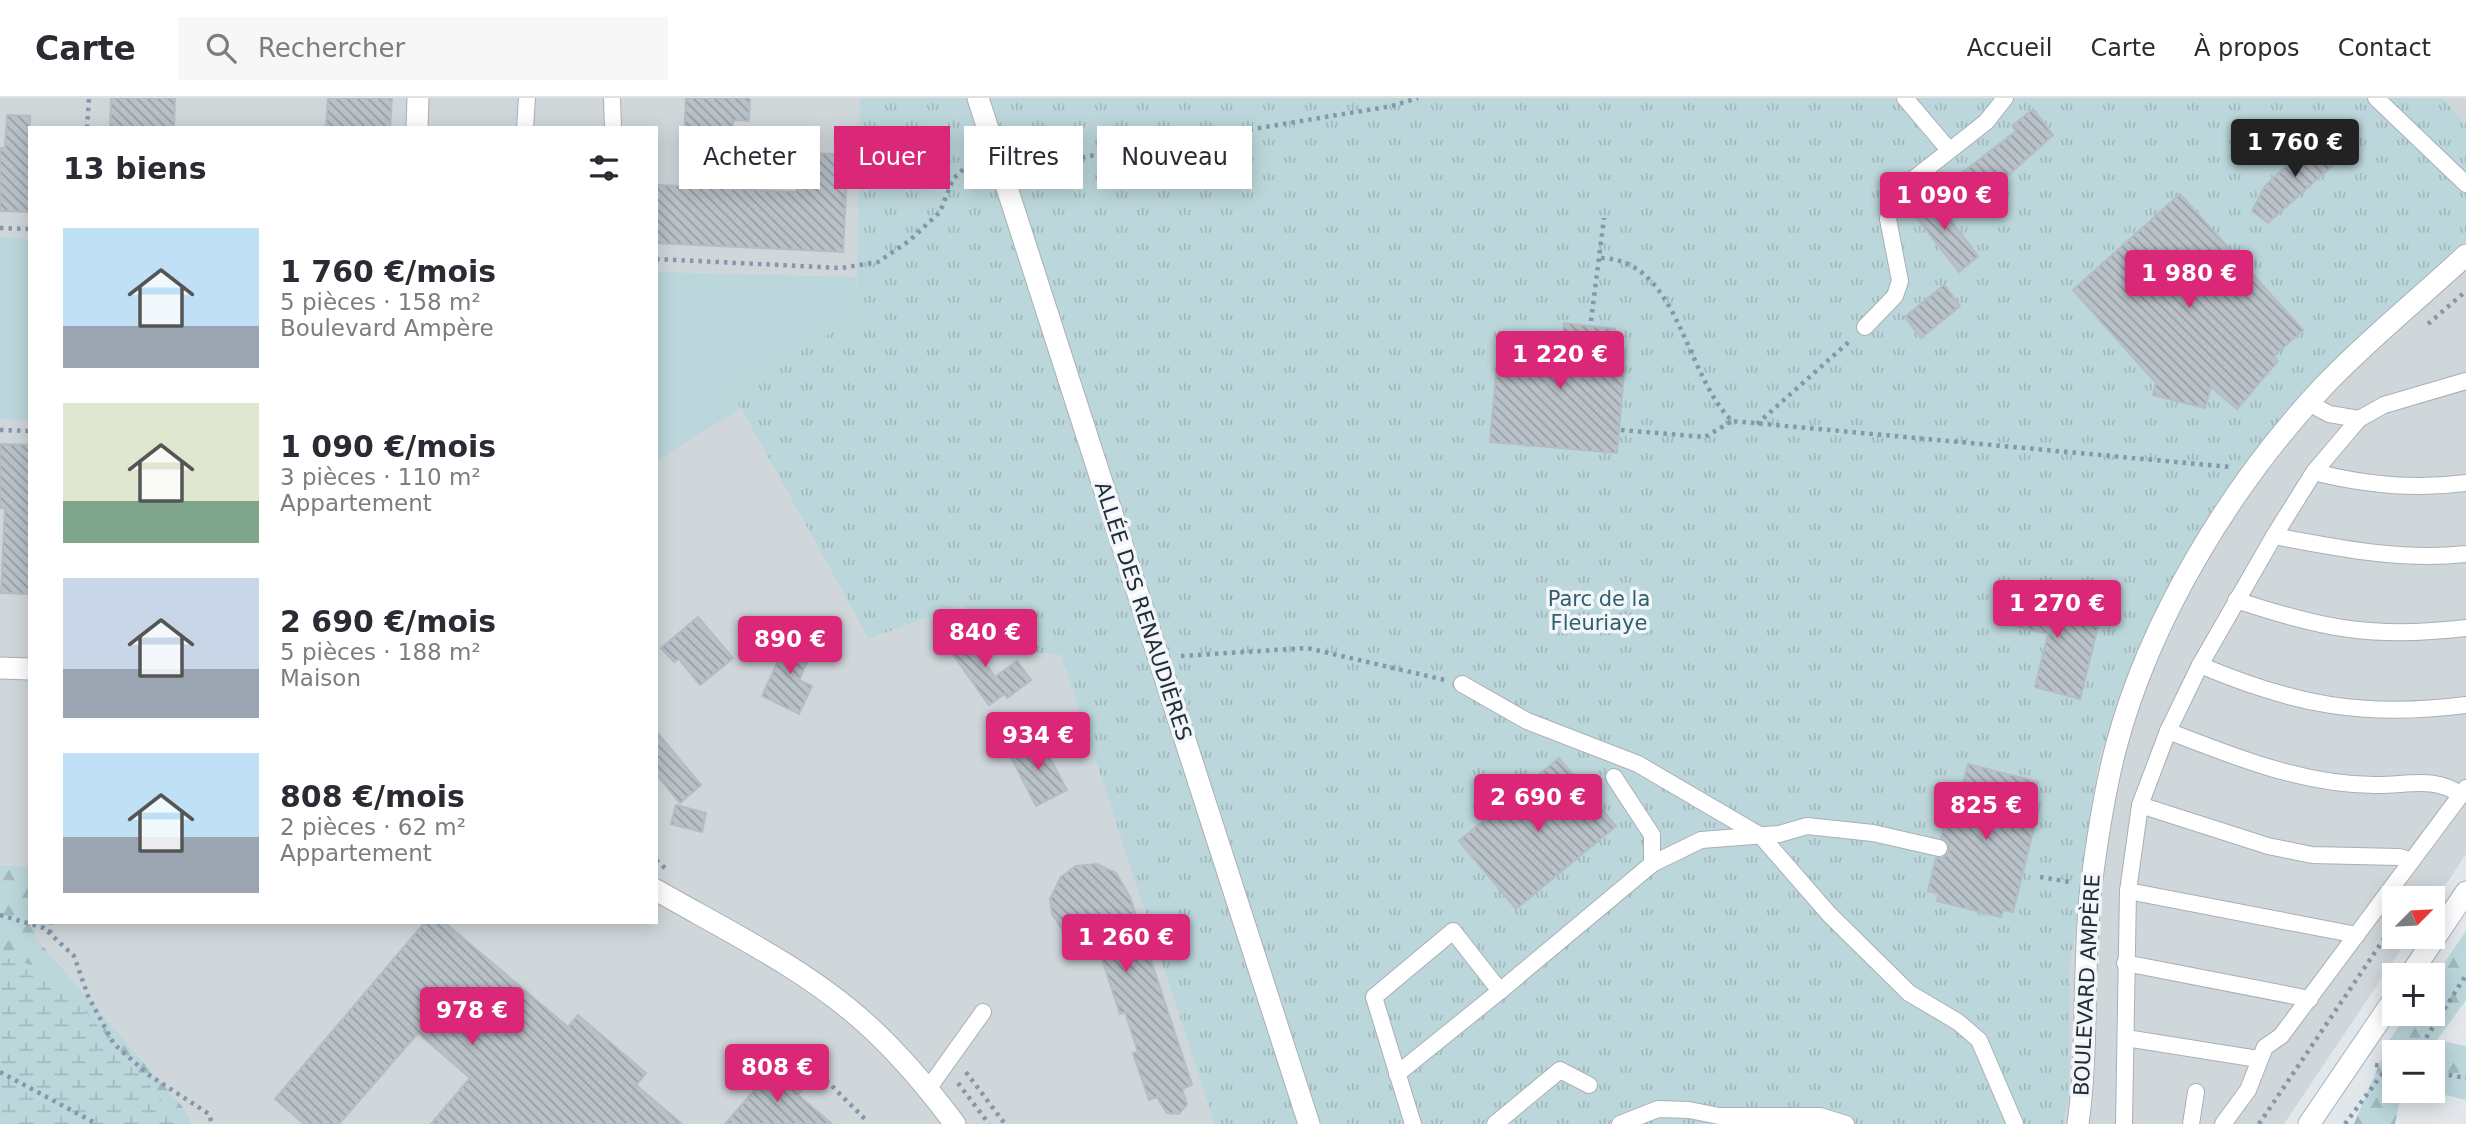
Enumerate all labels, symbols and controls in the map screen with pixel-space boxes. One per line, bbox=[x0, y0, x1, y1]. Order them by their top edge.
search box bbox=[178, 17, 668, 80]
text: Carte bbox=[35, 29, 136, 68]
icon: search bbox=[202, 29, 240, 67]
text: Rechercher bbox=[258, 33, 405, 63]
text: Accueil bbox=[1967, 34, 2052, 62]
text: Carte bbox=[2090, 34, 2156, 62]
text: À propos bbox=[2194, 34, 2300, 62]
text: Contact bbox=[2338, 34, 2431, 62]
pin: 1 760 € bbox=[2230, 120, 2360, 179]
chip: Acheter bbox=[679, 126, 820, 189]
chip: Louer bbox=[834, 126, 950, 189]
chip: Filtres bbox=[964, 126, 1083, 189]
chip: Nouveau bbox=[1097, 126, 1252, 189]
text: 1 760 € bbox=[2247, 129, 2343, 155]
icon: filters bbox=[585, 149, 623, 187]
text: 13 biens bbox=[63, 151, 207, 186]
pin: 1 090 € bbox=[1879, 172, 2009, 232]
text: 1 090 € bbox=[1896, 182, 1992, 208]
pin: 1 980 € bbox=[2124, 250, 2254, 310]
text: 1 760 €/mois bbox=[280, 254, 496, 289]
icon: home bbox=[119, 256, 203, 340]
text: 1 980 € bbox=[2141, 260, 2237, 286]
text: 5 pièces · 158 m² bbox=[280, 289, 481, 315]
text: Boulevard Ampère bbox=[280, 315, 494, 341]
pin: 1 220 € bbox=[1495, 331, 1625, 391]
text: 1 220 € bbox=[1512, 341, 1608, 367]
text: 1 090 €/mois bbox=[280, 429, 496, 464]
icon: home bbox=[119, 431, 203, 515]
text: 3 pièces · 110 m² bbox=[280, 464, 481, 490]
street label: ALLÉE DES RENAUDIÈRES bbox=[1090, 478, 1197, 743]
text: Appartement bbox=[280, 490, 432, 516]
pin: 1 270 € bbox=[1992, 580, 2122, 640]
park label: Parc de la Fleuriaye bbox=[1548, 587, 1650, 635]
text: 1 270 € bbox=[2009, 590, 2105, 616]
text: 2 690 €/mois bbox=[280, 604, 496, 639]
icon: home bbox=[119, 606, 203, 690]
pin: 840 € bbox=[936, 610, 1034, 669]
pin: 890 € bbox=[741, 616, 839, 676]
text: 840 € bbox=[949, 619, 1021, 645]
text: 890 € bbox=[754, 626, 826, 652]
text: 5 pièces · 188 m² bbox=[280, 639, 481, 665]
text: Maison bbox=[280, 665, 361, 691]
pin: 934 € bbox=[989, 712, 1087, 772]
text: 934 € bbox=[1002, 722, 1074, 748]
pin: 2 690 € bbox=[1473, 774, 1603, 834]
text: 808 €/mois bbox=[280, 779, 465, 814]
icon: home bbox=[119, 781, 203, 865]
pin: 825 € bbox=[1937, 782, 2035, 842]
text: 2 690 € bbox=[1490, 784, 1586, 810]
text: 825 € bbox=[1950, 792, 2022, 818]
text: 2 pièces · 62 m² bbox=[280, 814, 466, 840]
text: Appartement bbox=[280, 840, 432, 866]
street label: BOULEVARD AMPÈRE bbox=[2068, 873, 2105, 1096]
north arrow bbox=[2382, 886, 2445, 948]
map controls bbox=[2382, 886, 2445, 1103]
pin: 1 260 € bbox=[1061, 914, 1191, 974]
text: 1 260 € bbox=[1078, 924, 1174, 950]
button: + bbox=[2382, 963, 2445, 1026]
pin: 978 € bbox=[423, 988, 521, 1047]
text: 978 € bbox=[436, 997, 508, 1023]
button: − bbox=[2382, 1040, 2445, 1103]
pin: 808 € bbox=[728, 1044, 826, 1104]
text: 808 € bbox=[741, 1054, 813, 1080]

